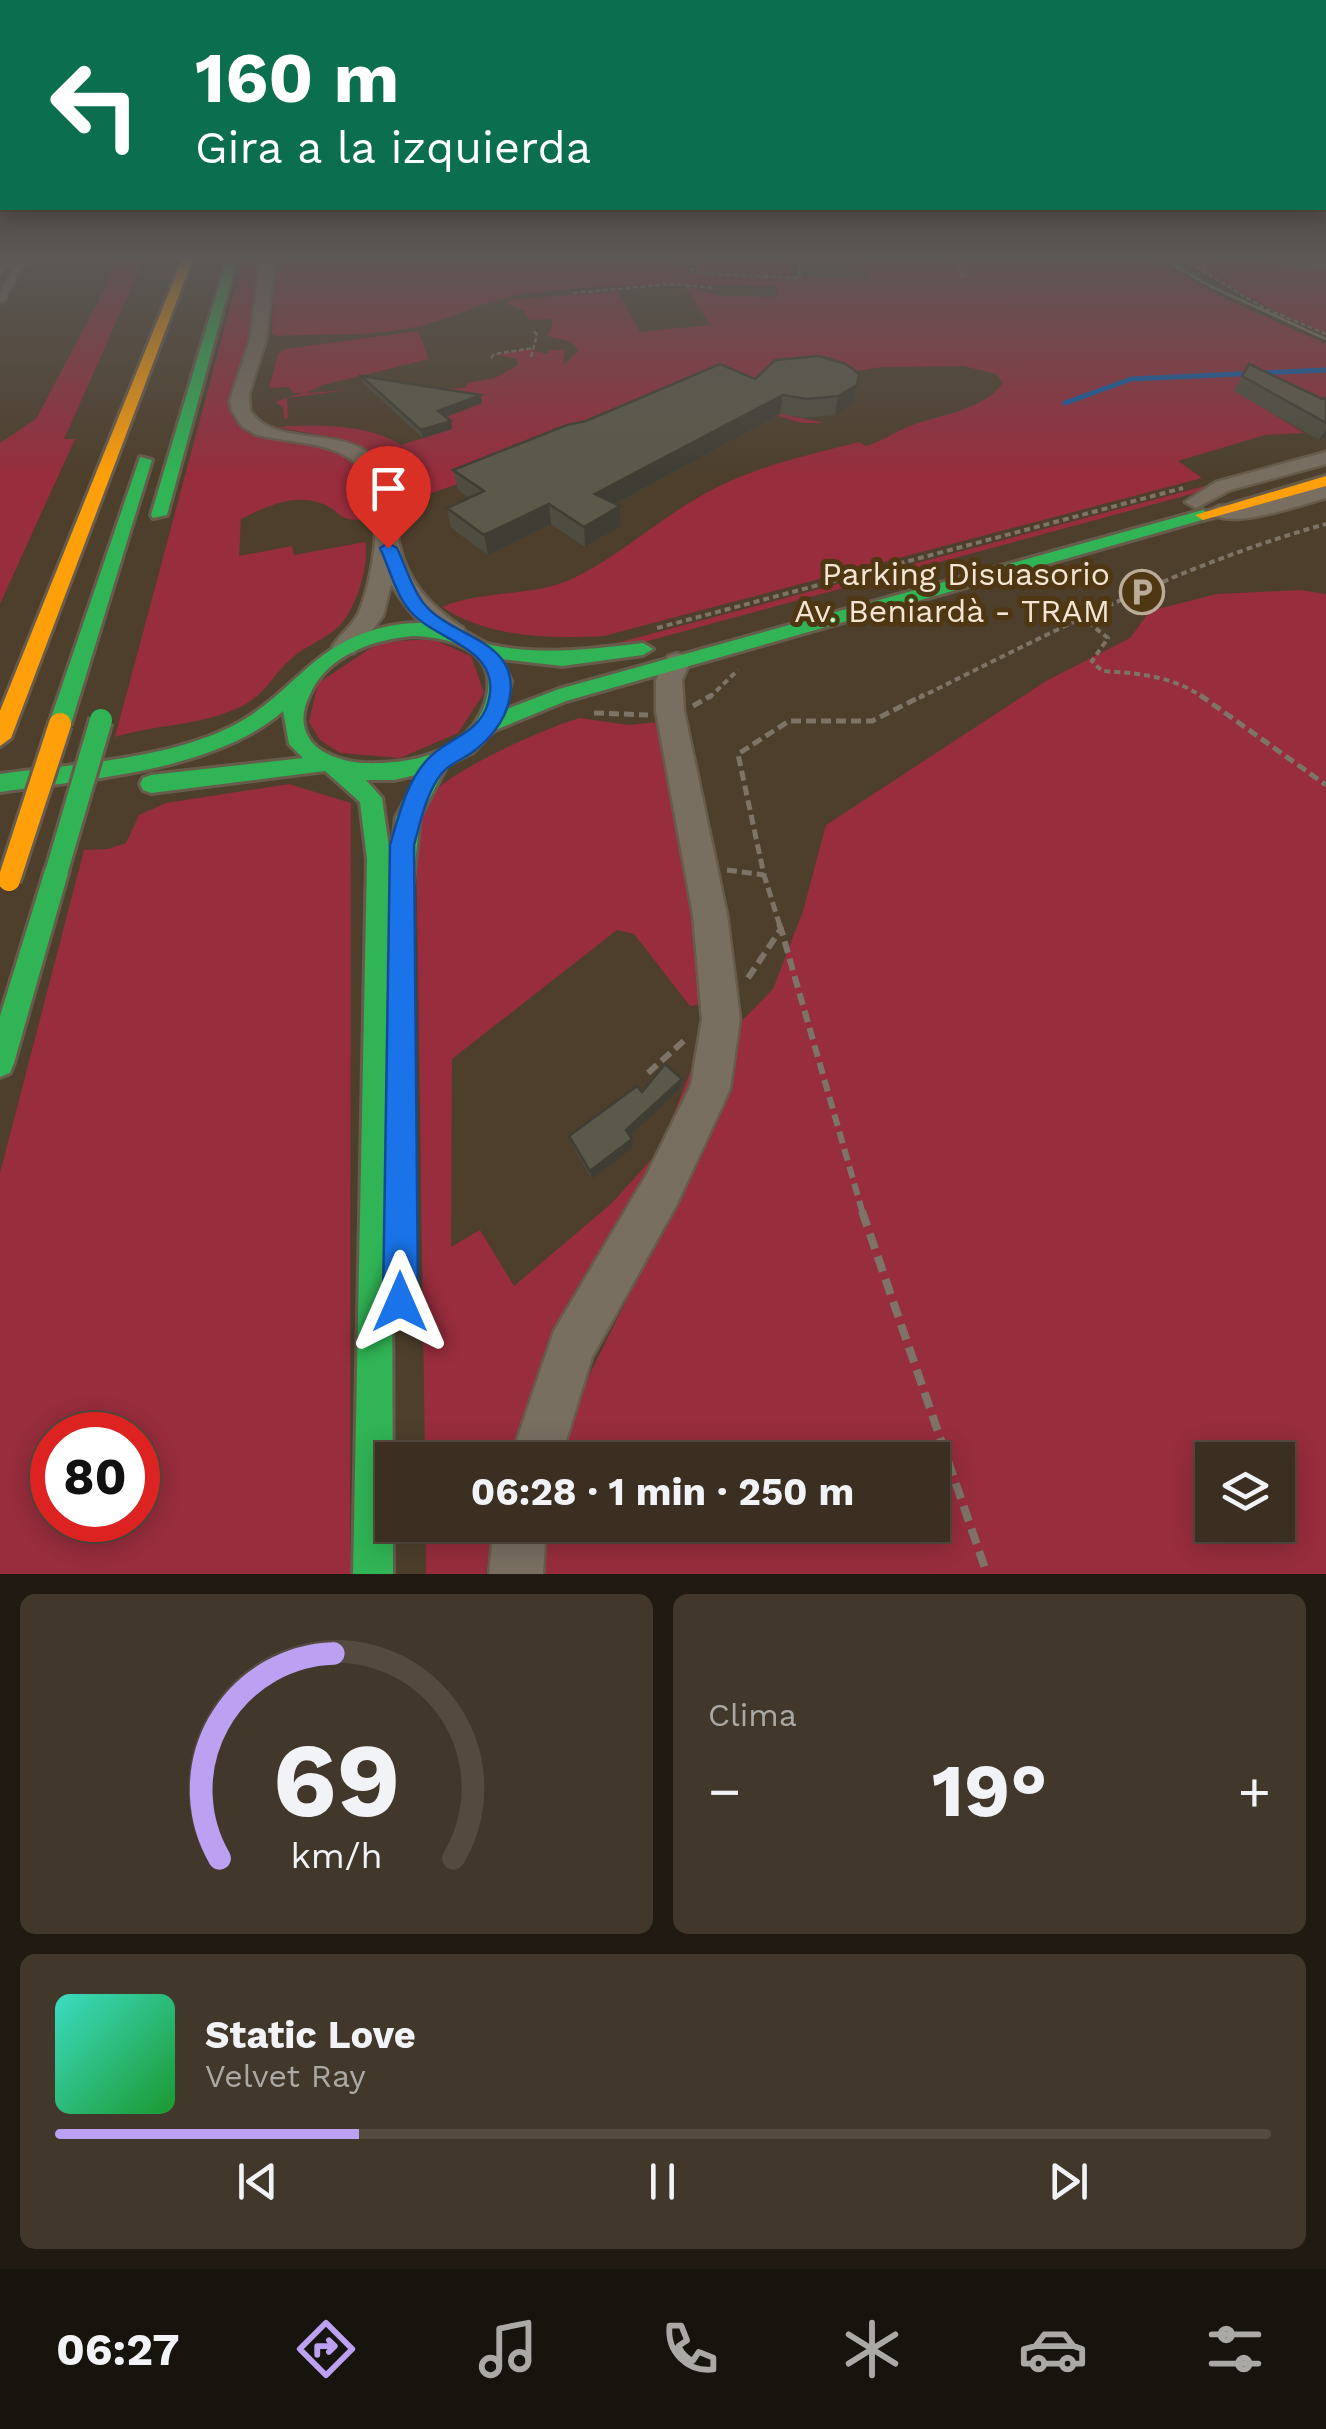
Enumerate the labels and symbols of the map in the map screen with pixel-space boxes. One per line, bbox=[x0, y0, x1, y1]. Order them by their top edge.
pin bbox=[346, 446, 431, 549]
place label: Parking Disuasorio Av. Beniardà - TRAM bbox=[794, 555, 1110, 630]
parking icon: Parking Disuasorio Av. Beniardà - TRAM bbox=[1119, 569, 1165, 615]
position arrow bbox=[348, 1250, 452, 1354]
speed limit sign: 80 bbox=[30, 1412, 160, 1542]

